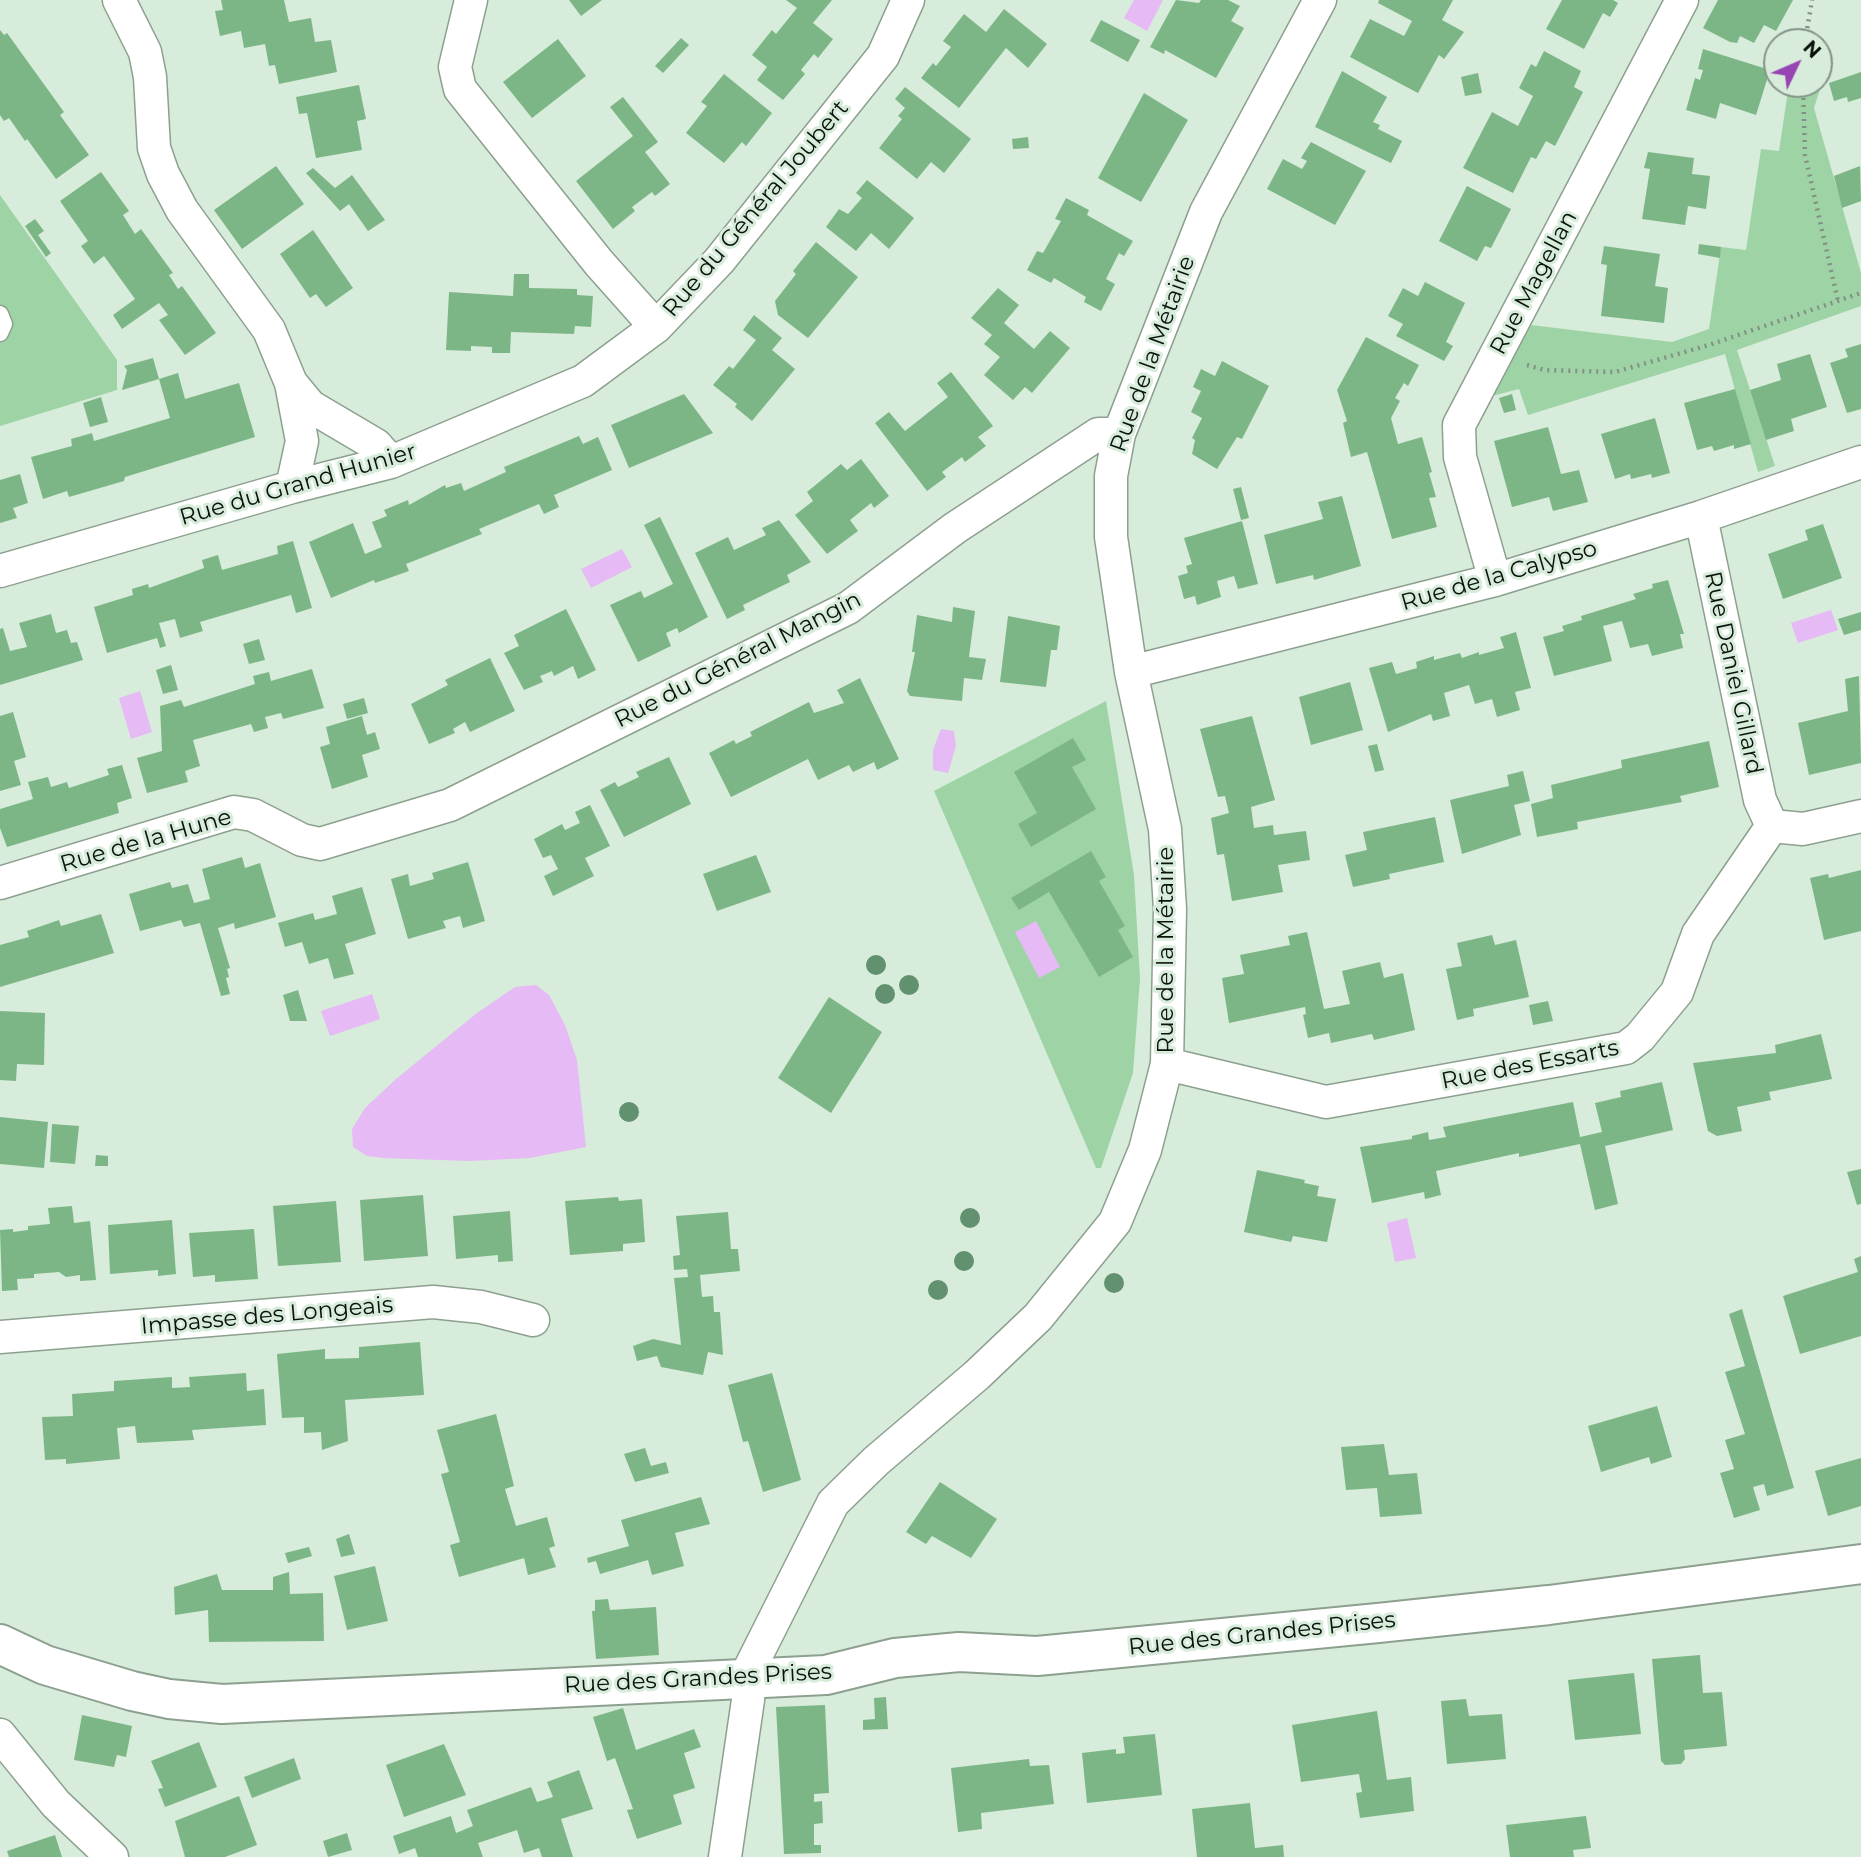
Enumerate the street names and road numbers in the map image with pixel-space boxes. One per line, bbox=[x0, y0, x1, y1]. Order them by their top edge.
street label: Rue du Général Joubert bbox=[657, 95, 855, 323]
street label: Rue Magellan bbox=[1485, 206, 1583, 360]
street label: Rue de la Métairie bbox=[1105, 252, 1201, 456]
street label: Rue du Grand Hunier bbox=[176, 438, 420, 532]
street label: Rue de la Calypso bbox=[1398, 535, 1600, 617]
street label: Rue Daniel Gillard bbox=[1698, 569, 1768, 777]
street label: Rue du Général Mangin bbox=[610, 586, 866, 734]
street label: Rue de la Hune bbox=[57, 803, 235, 879]
street label: Rue de la Métairie bbox=[1152, 847, 1180, 1053]
street label: Rue des Essarts bbox=[1439, 1034, 1621, 1096]
street label: Impasse des Longeais bbox=[140, 1291, 394, 1341]
street label: Rue des Grandes Prises bbox=[1127, 1606, 1397, 1662]
street label: Rue des Grandes Prises bbox=[563, 1658, 833, 1700]

